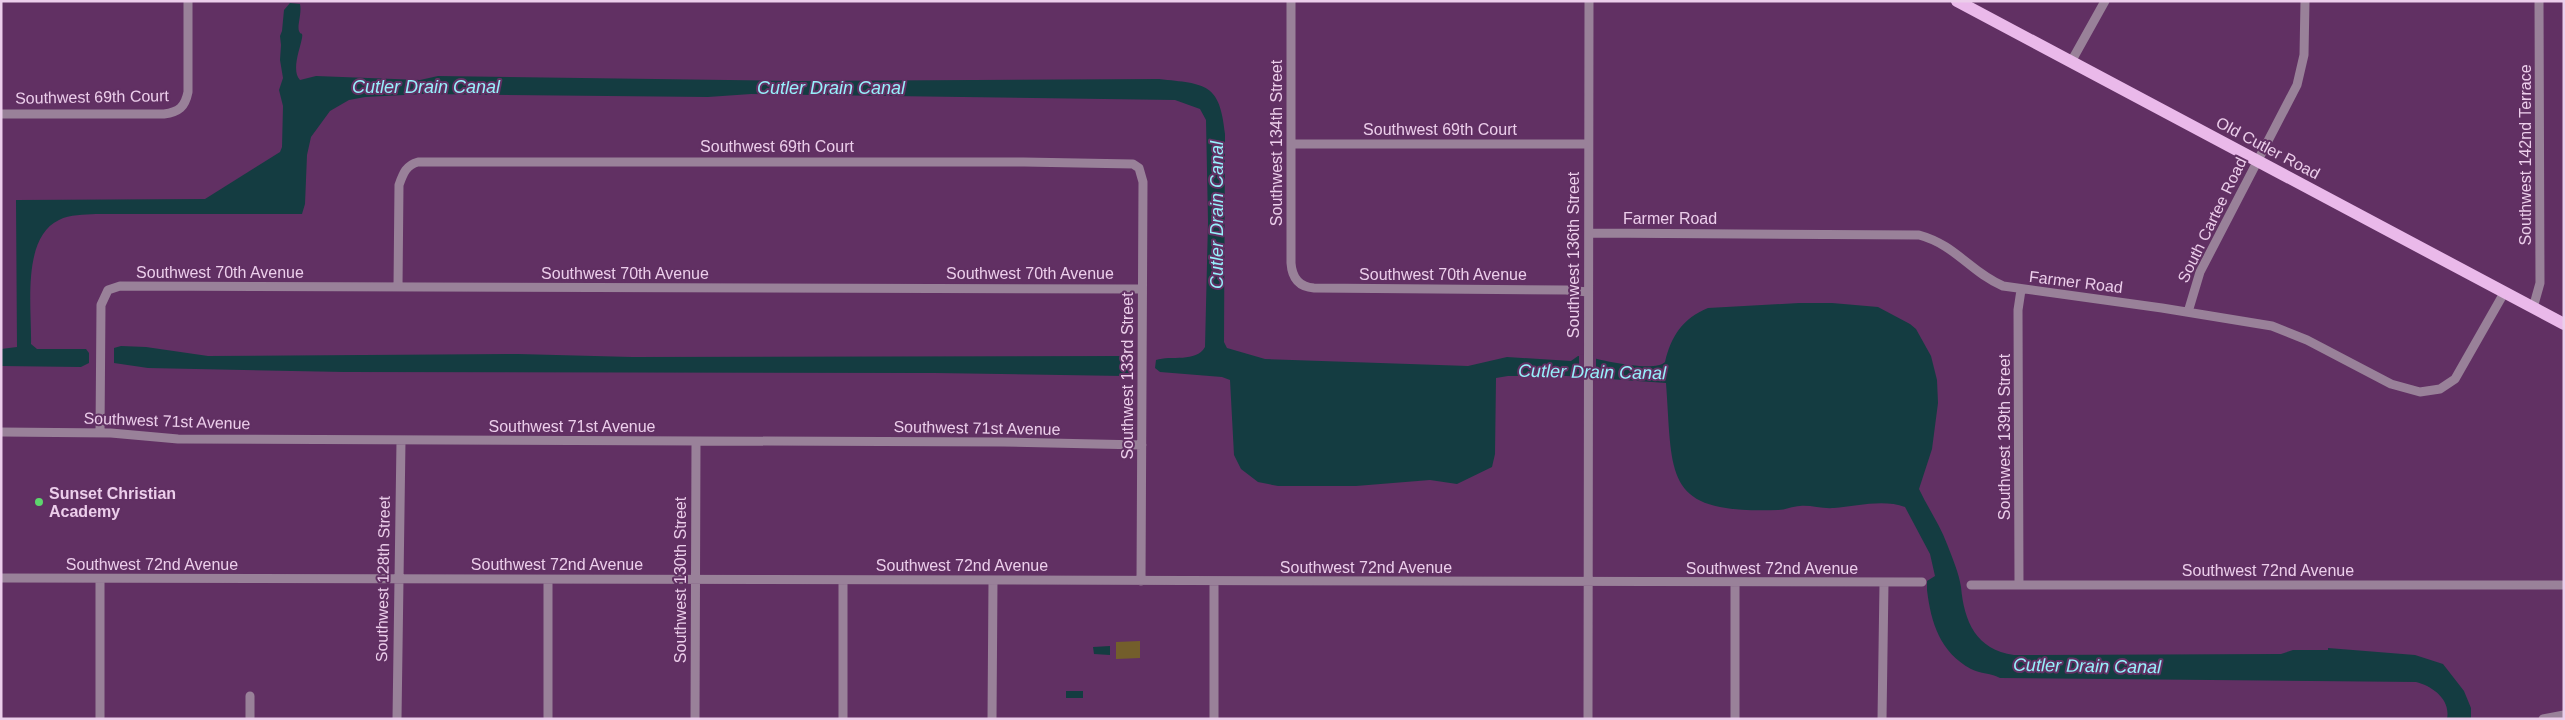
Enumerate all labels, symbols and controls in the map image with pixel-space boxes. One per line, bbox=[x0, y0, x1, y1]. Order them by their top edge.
street label: Southwest 134th Street bbox=[1268, 59, 1285, 226]
street label: Southwest 142nd Terrace bbox=[2517, 64, 2534, 246]
water label: Cutler Drain Canal bbox=[352, 77, 501, 97]
water label: Cutler Drain Canal bbox=[757, 78, 906, 98]
street label: Southwest 69th Court bbox=[15, 87, 170, 107]
street label: Old Cutler Road bbox=[2213, 114, 2323, 182]
street label: Southwest 69th Court bbox=[1363, 121, 1517, 138]
street label: Southwest 69th Court bbox=[700, 138, 854, 155]
water label: Cutler Drain Canal bbox=[1207, 140, 1227, 289]
street label: South Cartee Road bbox=[2174, 155, 2250, 285]
street label: Southwest 136th Street bbox=[1565, 171, 1582, 338]
street label: Farmer Road bbox=[1623, 210, 1717, 227]
street label: Southwest 70th Avenue bbox=[136, 264, 304, 281]
street label: Southwest 70th Avenue bbox=[541, 265, 709, 282]
street label: Southwest 70th Avenue bbox=[946, 265, 1114, 282]
street label: Southwest 70th Avenue bbox=[1359, 266, 1527, 283]
street label: Farmer Road bbox=[2028, 268, 2124, 296]
street label: Southwest 133rd Street bbox=[1119, 292, 1136, 460]
street label: Southwest 139th Street bbox=[1996, 353, 2013, 520]
water label: Cutler Drain Canal bbox=[1518, 361, 1667, 383]
street label: Southwest 71st Avenue bbox=[83, 410, 251, 432]
street label: Southwest 71st Avenue bbox=[489, 418, 656, 435]
street label: Southwest 71st Avenue bbox=[893, 418, 1061, 438]
place label: Sunset Christian Academy bbox=[49, 485, 176, 520]
street label: Southwest 128th Street bbox=[373, 495, 393, 662]
marker: Sunset Christian Academy bbox=[33, 496, 45, 508]
street label: Southwest 130th Street bbox=[672, 496, 689, 663]
street label: Southwest 72nd Avenue bbox=[66, 556, 238, 573]
street label: Southwest 72nd Avenue bbox=[471, 556, 643, 573]
street label: Southwest 72nd Avenue bbox=[876, 557, 1048, 574]
street label: Southwest 72nd Avenue bbox=[1280, 559, 1452, 576]
street label: Southwest 72nd Avenue bbox=[1686, 560, 1858, 577]
street label: Southwest 72nd Avenue bbox=[2182, 562, 2354, 579]
water label: Cutler Drain Canal bbox=[2013, 655, 2162, 677]

